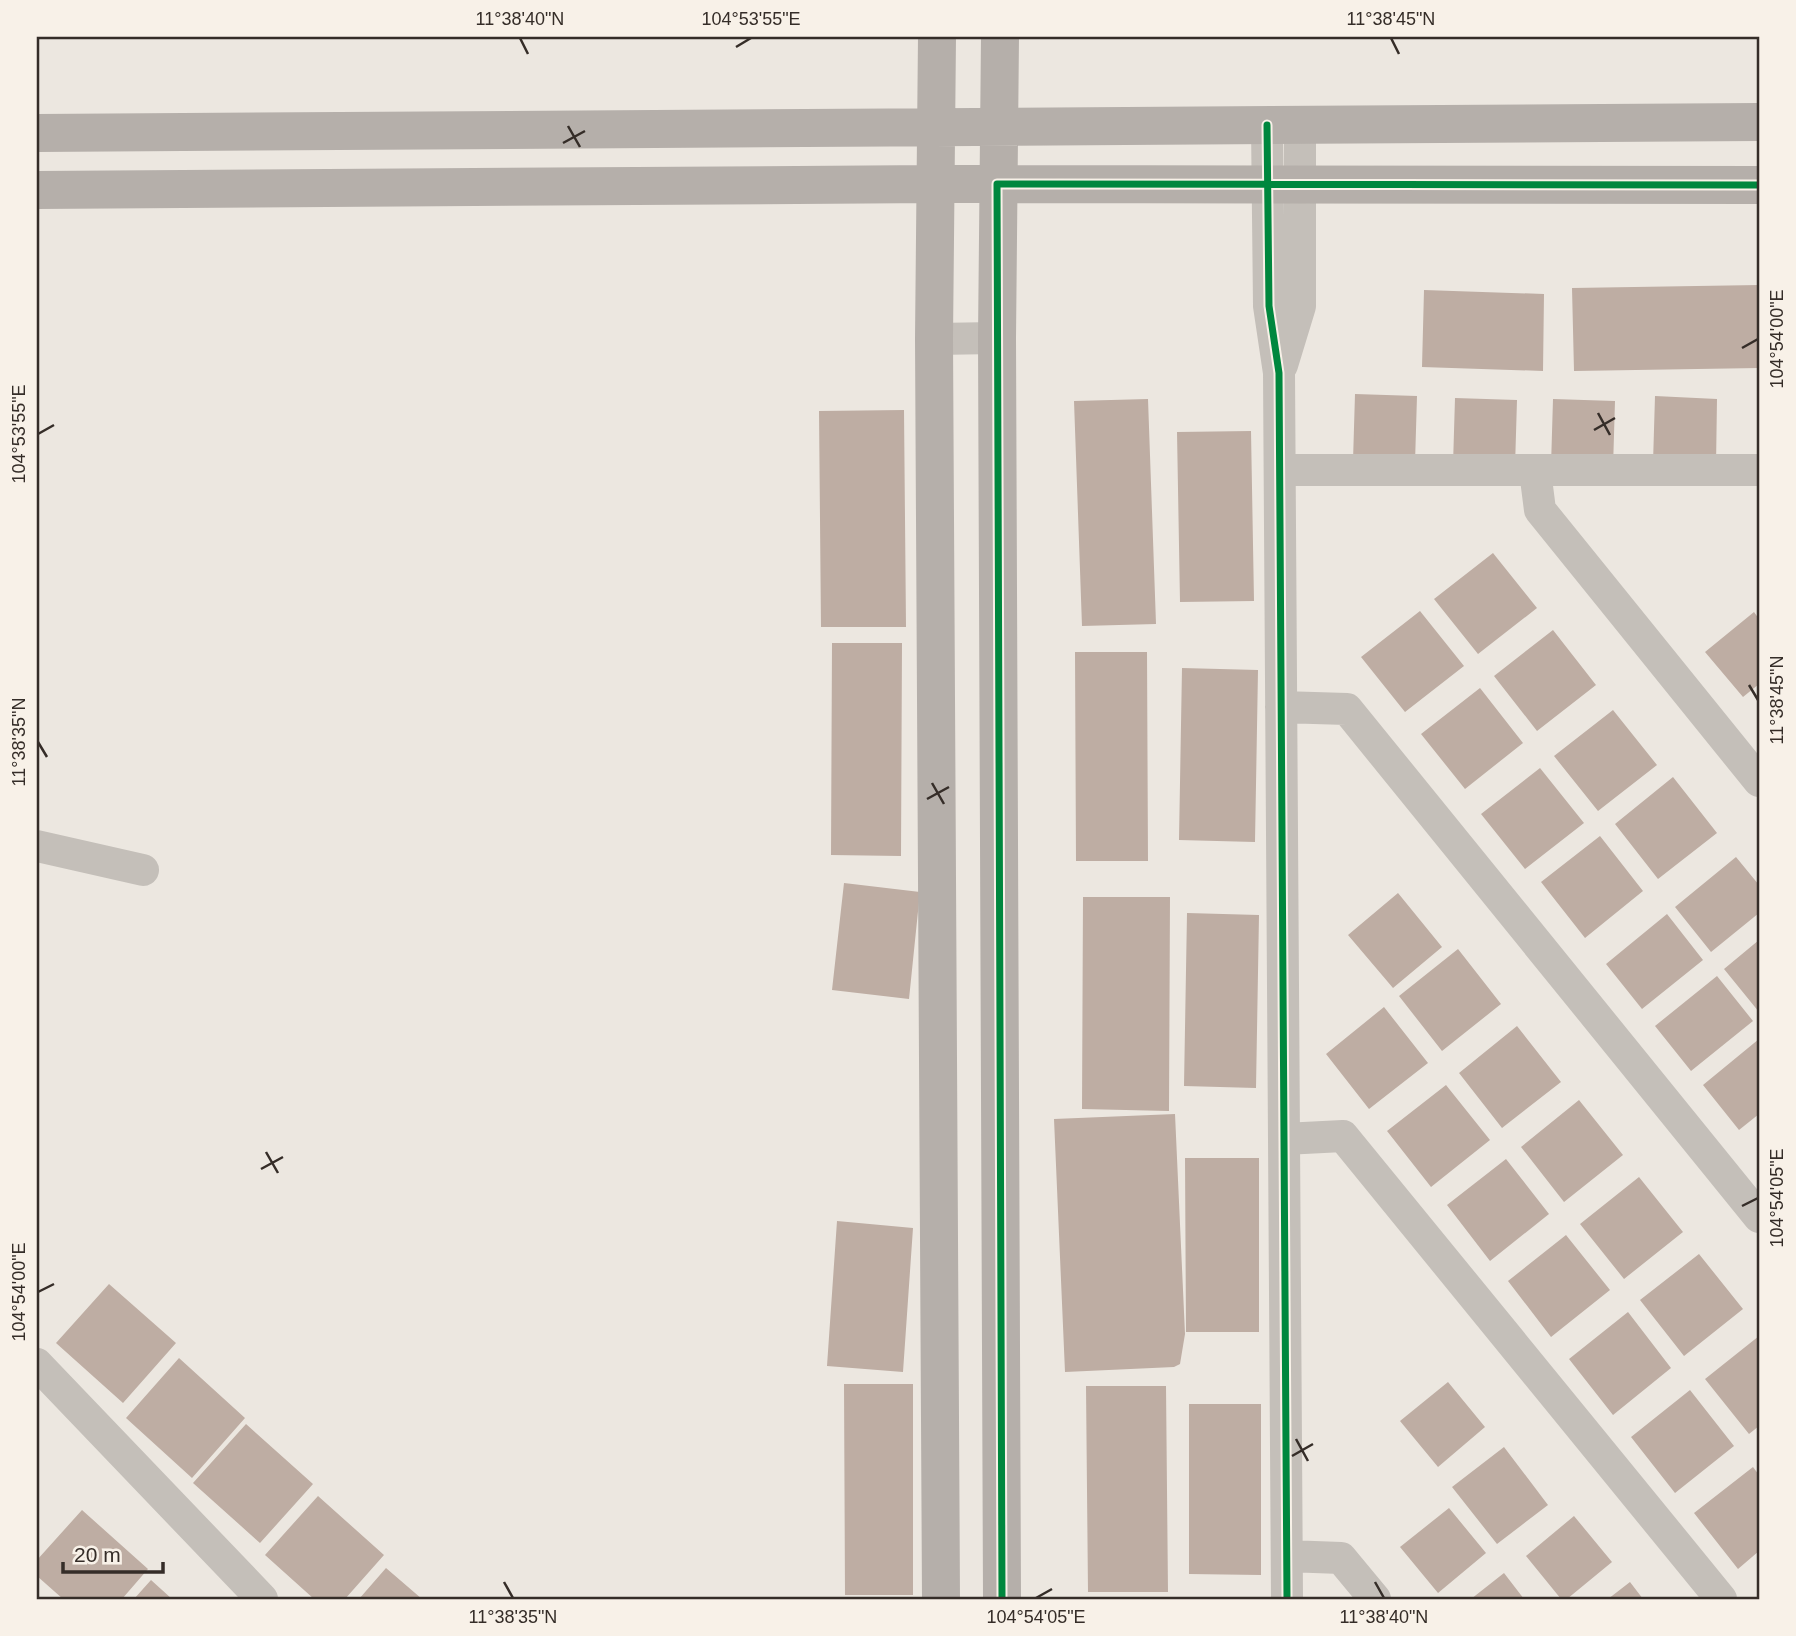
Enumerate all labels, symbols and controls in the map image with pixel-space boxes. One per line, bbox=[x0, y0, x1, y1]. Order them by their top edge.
text: 11°38'40"N bbox=[476, 9, 564, 29]
text: 104°53'55"E bbox=[701, 9, 801, 29]
text: 11°38'45"N bbox=[1347, 9, 1435, 29]
text: 104°54'00"E bbox=[1767, 289, 1787, 389]
text: 104°53'55"E bbox=[9, 384, 29, 484]
text: 11°38'45"N bbox=[1767, 656, 1787, 744]
text: 11°38'35"N bbox=[9, 698, 29, 786]
text: 104°54'05"E bbox=[1767, 1148, 1787, 1248]
text: 104°54'00"E bbox=[9, 1242, 29, 1342]
scale bar bbox=[63, 1531, 163, 1575]
text: 20 m bbox=[74, 1543, 121, 1566]
text: 11°38'35"N bbox=[469, 1607, 557, 1627]
text: 104°54'05"E bbox=[986, 1607, 1086, 1627]
text: 11°38'40"N bbox=[1340, 1607, 1428, 1627]

